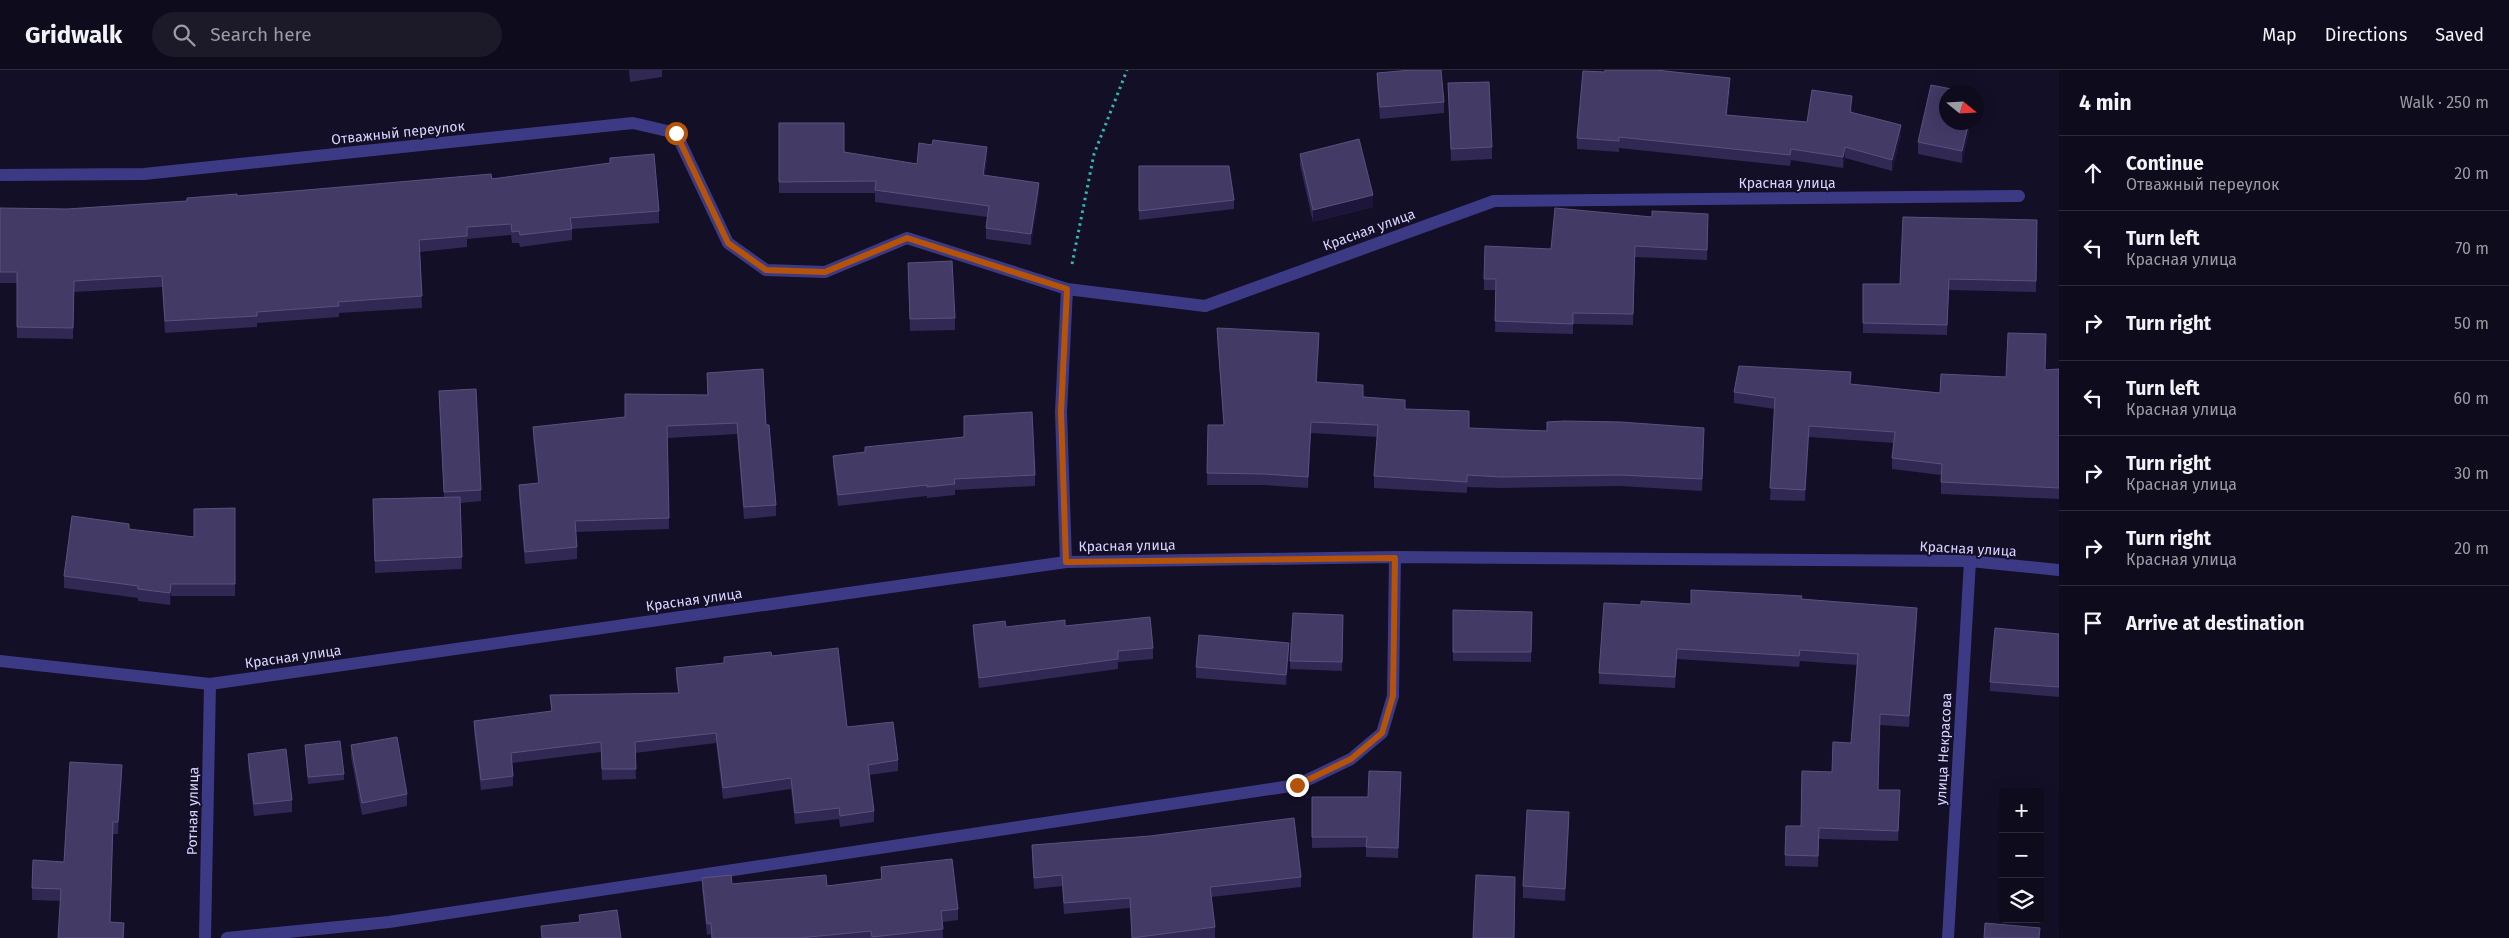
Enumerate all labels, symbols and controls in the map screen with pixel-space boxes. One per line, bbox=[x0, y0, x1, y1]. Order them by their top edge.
search box bbox=[152, 12, 502, 57]
text: Gridwalk bbox=[25, 21, 122, 49]
icon: search bbox=[170, 21, 198, 49]
text: Search here bbox=[210, 23, 312, 46]
text: Map bbox=[2262, 24, 2297, 46]
text: Directions bbox=[2325, 24, 2407, 46]
text: Saved bbox=[2435, 24, 2484, 46]
north arrow bbox=[1939, 85, 1984, 130]
text: 4 min bbox=[2079, 90, 2132, 116]
text: Walk · 250 m bbox=[2400, 93, 2489, 112]
street label: Отважный переулок bbox=[330, 117, 466, 148]
route start bbox=[665, 122, 688, 145]
text: Continue bbox=[2126, 152, 2204, 175]
icon: ahead bbox=[2079, 159, 2107, 187]
text: 20 m bbox=[2454, 164, 2489, 183]
street label: Красная улица bbox=[1738, 175, 1836, 192]
text: Отважный переулок bbox=[2126, 175, 2279, 194]
street label: Красная улица bbox=[1320, 205, 1418, 255]
text: Turn left bbox=[2126, 227, 2200, 250]
icon: left bbox=[2079, 234, 2107, 262]
text: 70 m bbox=[2455, 239, 2489, 258]
text: Красная улица bbox=[2126, 250, 2237, 269]
icon: right bbox=[2079, 309, 2107, 337]
text: Turn right bbox=[2126, 312, 2211, 335]
text: 50 m bbox=[2454, 314, 2489, 333]
text: Turn left bbox=[2126, 377, 2200, 400]
icon: left bbox=[2079, 384, 2107, 412]
text: 60 m bbox=[2454, 389, 2489, 408]
text: Красная улица bbox=[2126, 400, 2237, 419]
text: Turn right bbox=[2126, 452, 2211, 475]
icon: right bbox=[2079, 459, 2107, 487]
text: 30 m bbox=[2454, 464, 2489, 483]
text: Красная улица bbox=[2126, 475, 2237, 494]
text: Turn right bbox=[2126, 527, 2211, 550]
icon: right bbox=[2079, 534, 2107, 562]
street label: Красная улица bbox=[1078, 537, 1176, 555]
street label: Красная улица bbox=[1919, 538, 2017, 560]
text: 20 m bbox=[2454, 539, 2489, 558]
text: Красная улица bbox=[2126, 550, 2237, 569]
street label: Красная улица bbox=[645, 585, 743, 615]
icon: arrive bbox=[2079, 609, 2107, 637]
text: Arrive at destination bbox=[2126, 612, 2305, 635]
street label: Красная улица bbox=[244, 642, 342, 672]
street label: улица Некрасова bbox=[1933, 692, 1955, 806]
street label: Ротная улица bbox=[184, 767, 202, 855]
route end bbox=[1286, 774, 1309, 797]
map controls bbox=[1999, 788, 2044, 923]
button: + bbox=[1999, 788, 2044, 833]
button: − bbox=[1999, 833, 2044, 878]
button: layers bbox=[1999, 878, 2044, 923]

